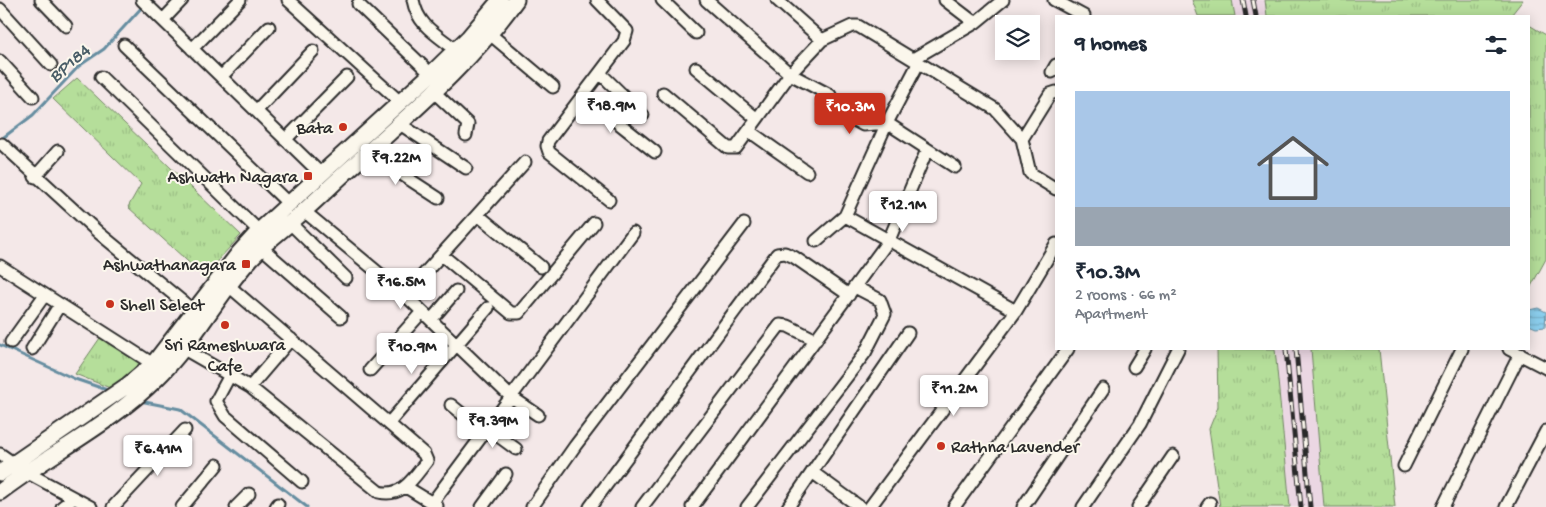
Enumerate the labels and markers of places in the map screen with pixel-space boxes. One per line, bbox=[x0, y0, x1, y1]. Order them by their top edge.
pin: ₹18.9M bbox=[570, 92, 652, 134]
pin: ₹10.3M bbox=[809, 92, 891, 135]
place label: Bata bbox=[295, 119, 334, 140]
marker: Bata bbox=[337, 121, 349, 133]
pin: ₹9.22M bbox=[355, 144, 437, 186]
place label: Ashwath Nagara bbox=[168, 168, 299, 189]
marker: Ashwath Nagara bbox=[302, 170, 314, 182]
pin: ₹12.1M bbox=[862, 190, 944, 233]
place label: Ashwathanagara bbox=[103, 256, 237, 277]
marker: Ashwathanagara bbox=[240, 258, 252, 270]
pin: ₹16.5M bbox=[360, 268, 442, 310]
place label: Shell Select bbox=[120, 296, 206, 317]
marker: Shell Select bbox=[104, 298, 116, 310]
marker: Sri Rameshwara Cafe bbox=[219, 319, 231, 331]
pin: ₹10.9M bbox=[371, 332, 453, 375]
place label: Sri Rameshwara Cafe bbox=[165, 336, 286, 378]
pin: ₹11.2M bbox=[913, 374, 995, 417]
pin: ₹9.39M bbox=[452, 406, 534, 449]
pin: ₹6.41M bbox=[117, 434, 199, 477]
place label: Rathna Lavender bbox=[951, 438, 1080, 459]
marker: Rathna Lavender bbox=[935, 440, 947, 452]

